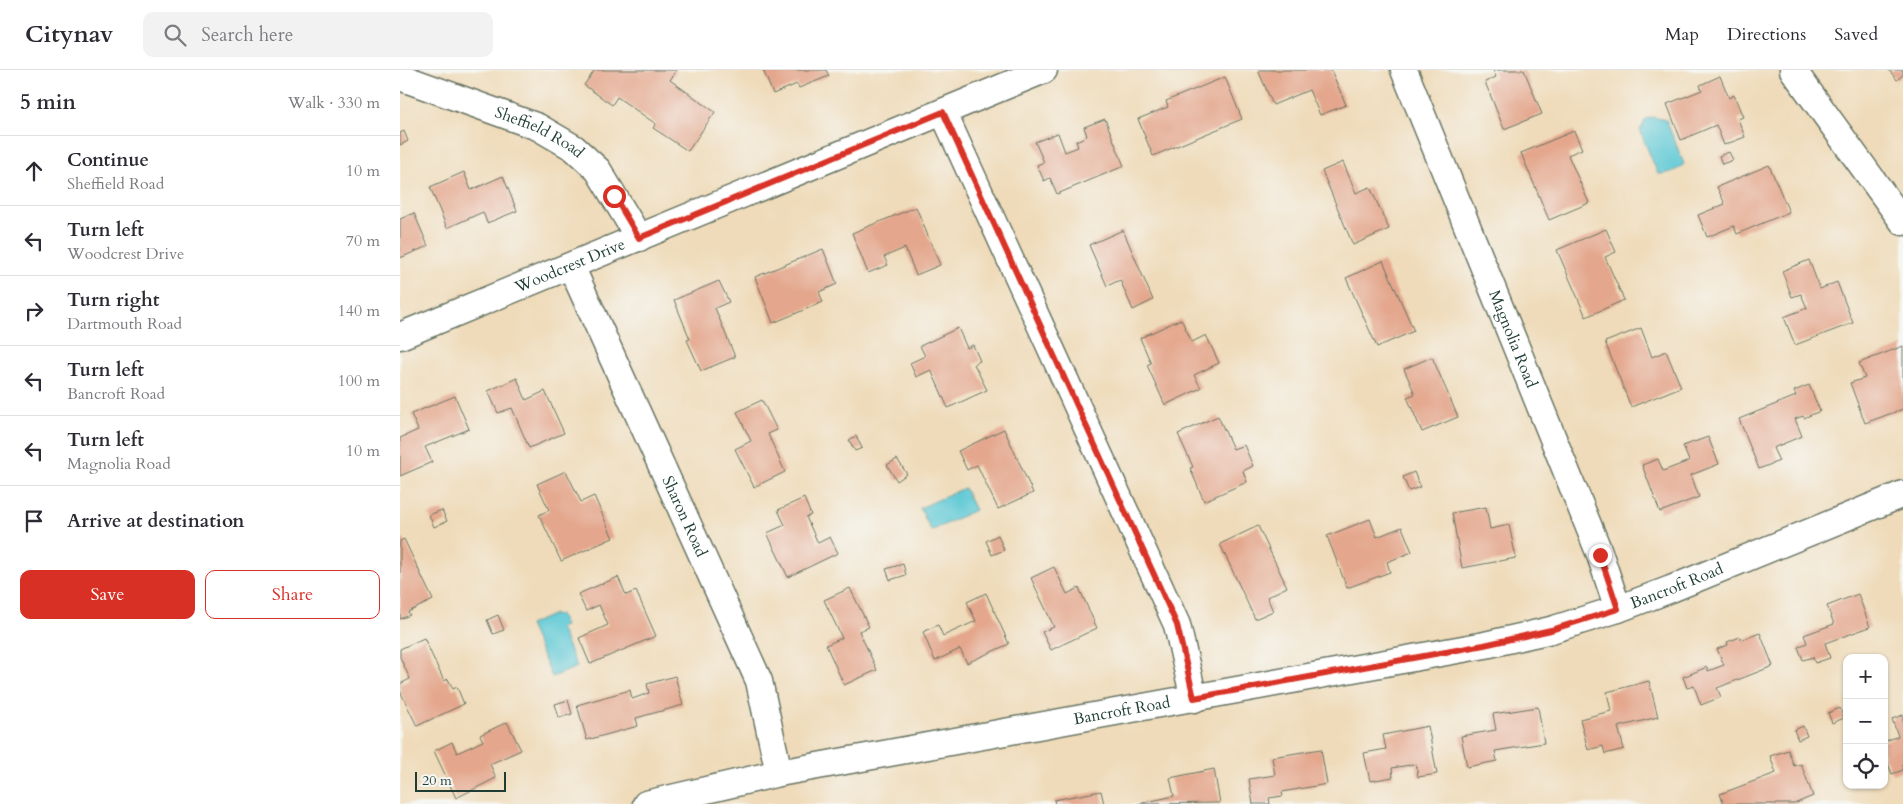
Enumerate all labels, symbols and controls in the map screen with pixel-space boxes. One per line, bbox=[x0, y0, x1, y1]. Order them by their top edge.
search box bbox=[143, 12, 493, 57]
text: Citynav bbox=[25, 18, 113, 51]
icon: search bbox=[161, 21, 189, 49]
text: Search here bbox=[201, 22, 293, 48]
text: Map bbox=[1665, 22, 1699, 47]
text: Directions bbox=[1727, 22, 1806, 47]
text: Saved bbox=[1834, 22, 1878, 47]
text: 5 min bbox=[20, 88, 76, 117]
text: Walk · 330 m bbox=[288, 92, 380, 114]
street label: Sheffield Road bbox=[492, 101, 589, 163]
text: Continue bbox=[67, 147, 149, 173]
icon: ahead bbox=[20, 157, 48, 185]
text: 10 m bbox=[346, 160, 380, 182]
text: Sheffield Road bbox=[67, 173, 164, 195]
route start bbox=[603, 185, 626, 208]
text: Turn left bbox=[67, 217, 144, 243]
icon: left bbox=[20, 227, 48, 255]
text: 70 m bbox=[346, 230, 380, 252]
street label: Woodcrest Drive bbox=[511, 233, 628, 299]
text: Woodcrest Drive bbox=[67, 243, 184, 265]
text: Turn right bbox=[67, 287, 159, 313]
street label: Magnolia Road bbox=[1483, 287, 1543, 391]
icon: right bbox=[20, 297, 48, 325]
text: 140 m bbox=[338, 300, 380, 322]
text: Dartmouth Road bbox=[67, 313, 182, 335]
text: Turn left bbox=[67, 357, 144, 383]
icon: left bbox=[20, 367, 48, 395]
text: 100 m bbox=[338, 370, 380, 392]
text: Bancroft Road bbox=[67, 383, 165, 405]
text: Turn left bbox=[67, 427, 144, 453]
icon: left bbox=[20, 437, 48, 465]
text: 10 m bbox=[346, 440, 380, 462]
text: Magnolia Road bbox=[67, 453, 171, 475]
street label: Sharon Road bbox=[657, 472, 713, 561]
icon: arrive bbox=[20, 507, 48, 535]
text: Arrive at destination bbox=[67, 508, 244, 534]
route end bbox=[1589, 544, 1612, 567]
street label: Bancroft Road bbox=[1627, 558, 1727, 614]
button: Save bbox=[20, 570, 195, 619]
button: Share bbox=[205, 570, 380, 619]
map controls bbox=[1843, 654, 1888, 789]
button: + bbox=[1843, 654, 1888, 699]
street label: Bancroft Road bbox=[1072, 691, 1173, 730]
button: − bbox=[1843, 699, 1888, 744]
button: locate bbox=[1843, 744, 1888, 789]
scale bar bbox=[415, 769, 506, 792]
text: 20 m bbox=[422, 771, 452, 790]

